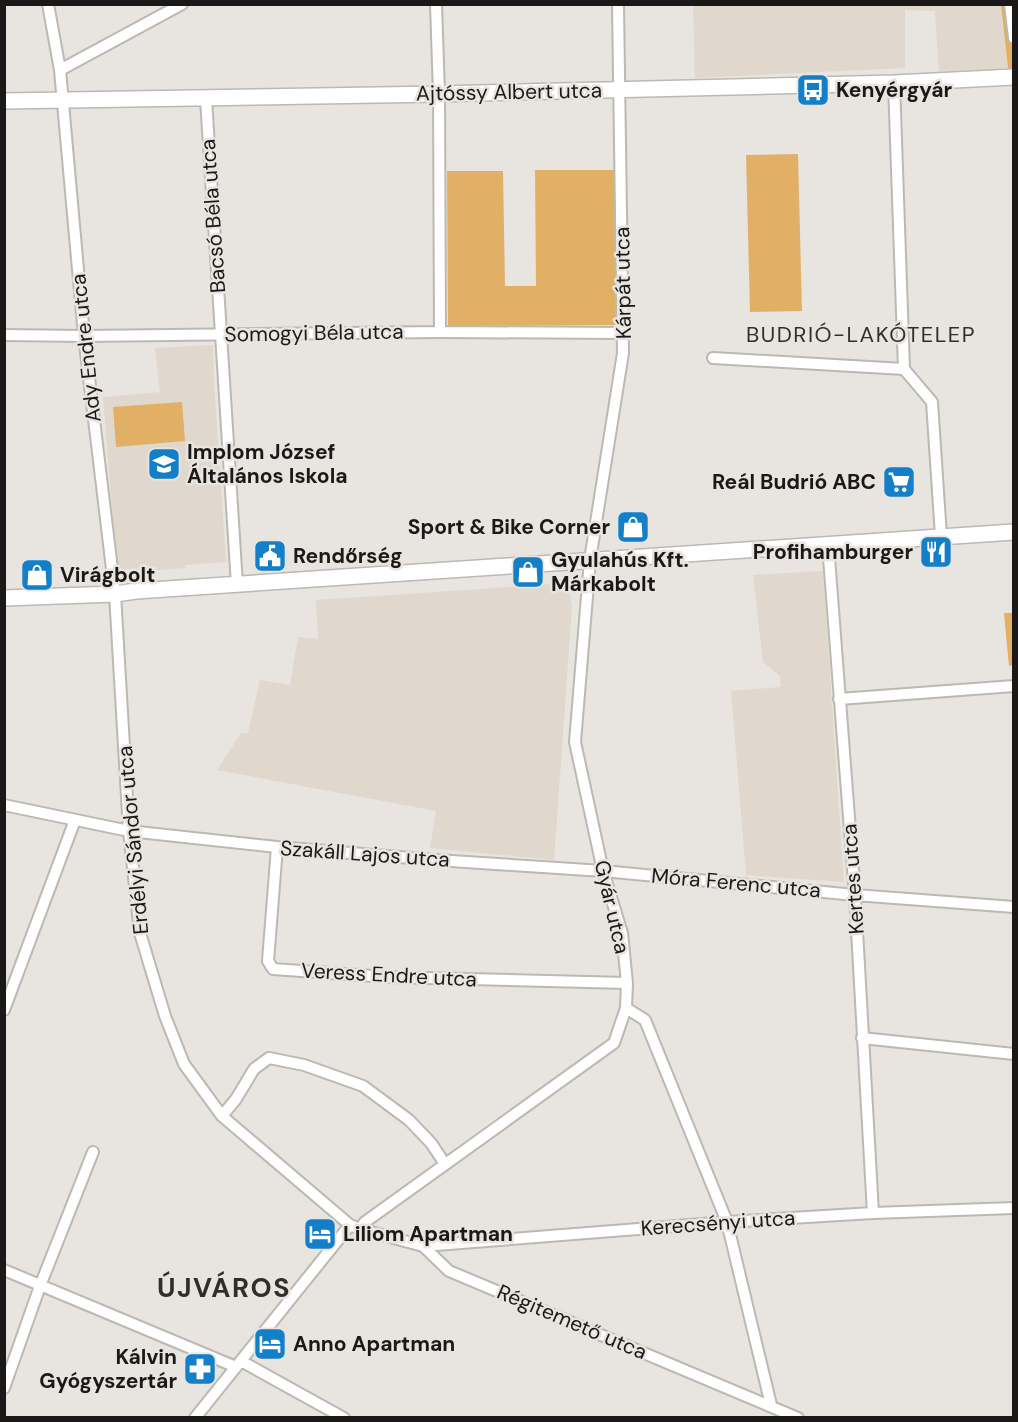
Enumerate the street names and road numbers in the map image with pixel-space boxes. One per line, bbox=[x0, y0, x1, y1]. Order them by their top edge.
street label: Ajtóssy Albert utca bbox=[416, 76, 602, 108]
street label: Bacsó Béla utca bbox=[194, 138, 232, 294]
street label: Kárpát utca bbox=[608, 227, 638, 339]
street label: Ady Endre utca bbox=[64, 272, 108, 424]
street label: Somogyi Béla utca bbox=[224, 317, 404, 349]
street label: Erdélyi Sándor utca bbox=[111, 744, 155, 936]
street label: Kertes utca bbox=[835, 823, 871, 935]
street label: Szakáll Lajos utca bbox=[279, 834, 451, 874]
street label: Gyár utca bbox=[588, 857, 636, 957]
street label: Móra Ferenc utca bbox=[650, 862, 822, 904]
street label: Veress Endre utca bbox=[300, 956, 478, 994]
street label: Kerecsényi utca bbox=[640, 1204, 796, 1242]
street label: Régitemető utca bbox=[493, 1278, 651, 1366]

